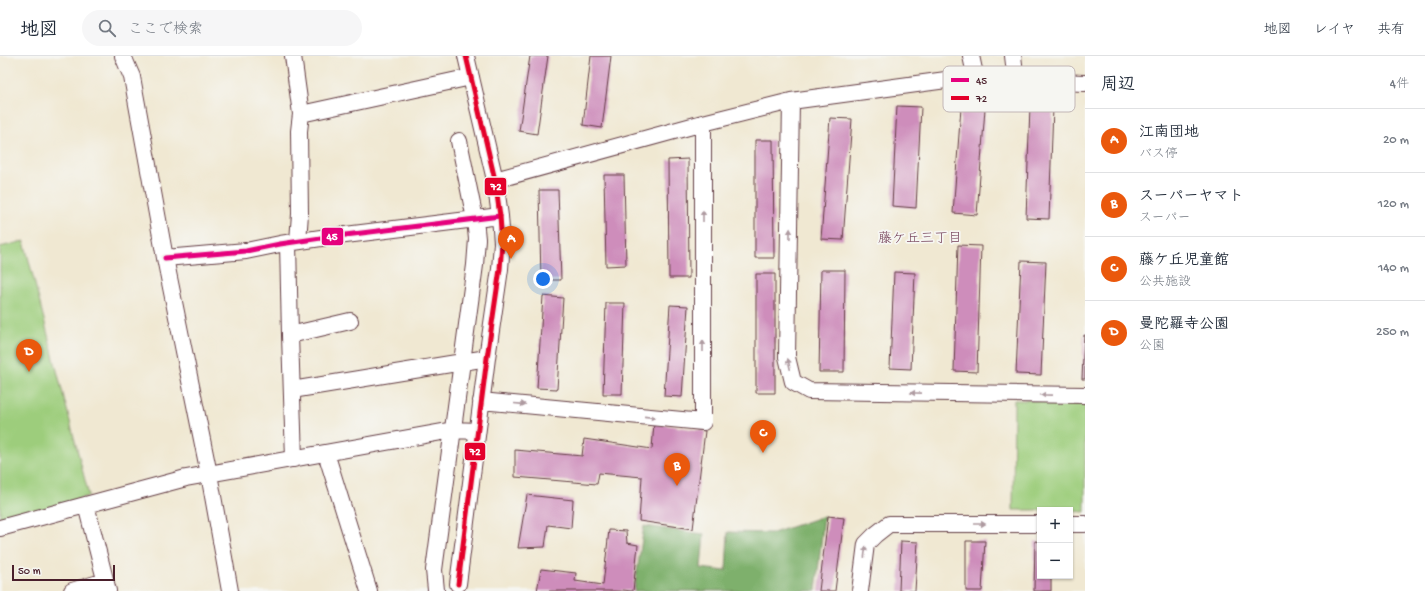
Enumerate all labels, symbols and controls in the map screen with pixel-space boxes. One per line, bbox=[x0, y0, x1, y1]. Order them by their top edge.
search box bbox=[82, 10, 362, 46]
icon: search bbox=[96, 17, 118, 39]
text: 地図 bbox=[20, 20, 58, 43]
text: ここで検索 bbox=[128, 21, 203, 39]
text: 地図 bbox=[1264, 22, 1292, 39]
text: レイヤ bbox=[1314, 22, 1355, 39]
text: 共有 bbox=[1377, 22, 1405, 39]
legend bbox=[943, 66, 1075, 112]
text: 45 bbox=[976, 76, 987, 88]
text: 周辺 bbox=[1101, 76, 1135, 96]
text: 4件 bbox=[1390, 77, 1409, 92]
text: 72 bbox=[975, 94, 988, 106]
text: 江南団地 bbox=[1139, 124, 1199, 142]
text: A bbox=[1110, 133, 1118, 148]
text: 20 m bbox=[1383, 133, 1409, 148]
text: バス停 bbox=[1139, 147, 1178, 162]
line badge: 72 bbox=[484, 177, 507, 196]
text: 72 bbox=[489, 182, 502, 194]
text: スーパーヤマト bbox=[1139, 188, 1243, 206]
text: B bbox=[1111, 197, 1117, 212]
text: 120 m bbox=[1378, 197, 1409, 212]
one-way arrow bbox=[700, 209, 706, 222]
text: スーパー bbox=[1139, 211, 1190, 226]
pin: A bbox=[498, 226, 524, 259]
line badge: 45 bbox=[321, 227, 344, 246]
one-way arrow bbox=[787, 227, 793, 240]
district label: 藤ケ丘三丁目 bbox=[878, 231, 962, 248]
text: 45 bbox=[326, 232, 338, 244]
text: 藤ケ丘児童館 bbox=[1139, 252, 1229, 270]
text: C bbox=[1110, 261, 1118, 276]
text: 140 m bbox=[1378, 261, 1409, 276]
your location bbox=[533, 269, 553, 289]
text: 公共施設 bbox=[1139, 275, 1191, 290]
text: 曼陀羅寺公園 bbox=[1139, 316, 1229, 334]
text: D bbox=[1110, 325, 1118, 340]
text: 250 m bbox=[1376, 325, 1409, 340]
pin: D bbox=[16, 339, 42, 372]
one-way arrow bbox=[700, 339, 706, 352]
text: 公園 bbox=[1139, 339, 1165, 354]
one-way arrow bbox=[785, 358, 791, 370]
one-way arrow bbox=[910, 389, 922, 396]
one-way arrow bbox=[1039, 392, 1052, 398]
one-way arrow bbox=[514, 401, 526, 408]
one-way arrow bbox=[644, 414, 656, 420]
pin: C bbox=[750, 420, 776, 453]
line badge: 72 bbox=[464, 442, 486, 461]
text: 72 bbox=[468, 447, 481, 459]
pin: B bbox=[664, 453, 690, 486]
map controls bbox=[1037, 507, 1073, 579]
button: + bbox=[1037, 507, 1073, 543]
one-way arrow bbox=[974, 521, 987, 527]
button: − bbox=[1037, 543, 1073, 579]
one-way arrow bbox=[862, 546, 868, 558]
scale bar bbox=[12, 563, 115, 582]
text: 50 m bbox=[18, 566, 40, 578]

